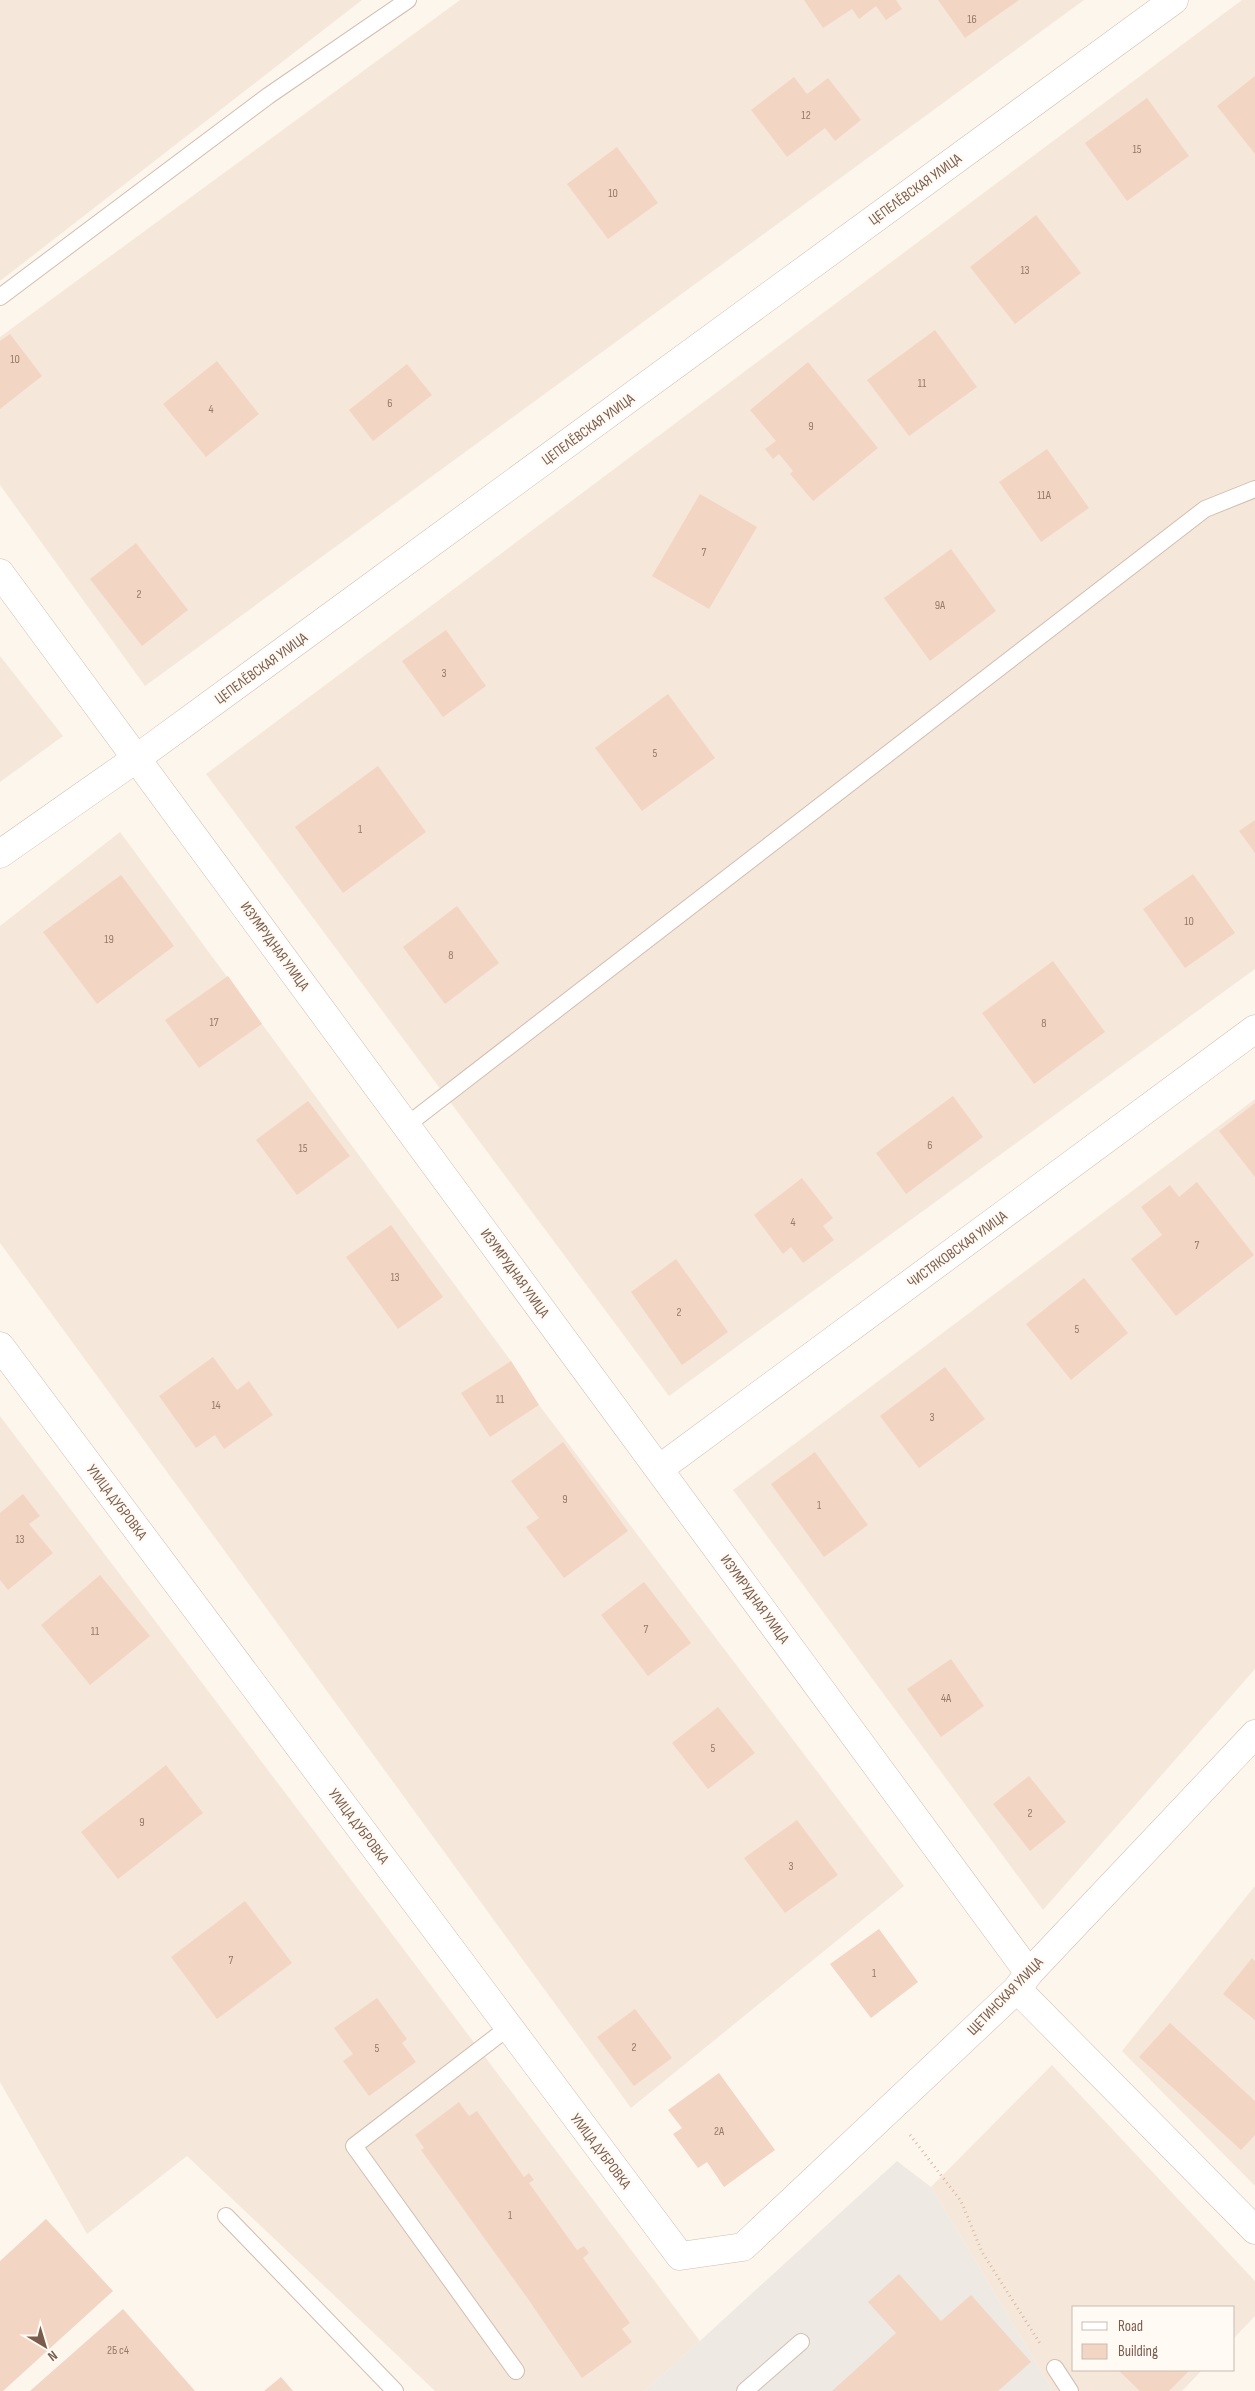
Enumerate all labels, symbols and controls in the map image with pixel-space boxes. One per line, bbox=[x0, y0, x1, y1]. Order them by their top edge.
house number: 16 bbox=[967, 12, 977, 27]
house number: 12 bbox=[801, 108, 811, 123]
house number: 15 bbox=[1132, 142, 1142, 157]
street label: ЦЕПЕЛЁВСКАЯ УЛИЦА bbox=[865, 149, 966, 229]
house number: 10 bbox=[608, 186, 618, 201]
house number: 13 bbox=[1020, 263, 1030, 278]
house number: 10 bbox=[10, 352, 20, 367]
house number: 11 bbox=[918, 376, 927, 391]
street label: ЦЕПЕЛЁВСКАЯ УЛИЦА bbox=[538, 389, 639, 469]
house number: 6 bbox=[387, 396, 393, 411]
house number: 4 bbox=[208, 402, 214, 417]
house number: 9 bbox=[808, 419, 814, 434]
house number: 11А bbox=[1037, 488, 1052, 503]
house number: 7 bbox=[702, 545, 707, 560]
house number: 2 bbox=[137, 587, 142, 602]
house number: 9А bbox=[935, 598, 946, 613]
street label: ЦЕПЕЛЁВСКАЯ УЛИЦА bbox=[211, 628, 312, 708]
house number: 3 bbox=[441, 666, 447, 681]
house number: 5 bbox=[653, 746, 658, 761]
house number: 1 bbox=[358, 822, 363, 837]
street label: ИЗУМРУДНАЯ УЛИЦА bbox=[236, 898, 314, 995]
house number: 10 bbox=[1184, 914, 1194, 929]
house number: 19 bbox=[104, 932, 114, 947]
house number: 8 bbox=[448, 948, 454, 963]
house number: 17 bbox=[210, 1015, 219, 1030]
house number: 8 bbox=[1041, 1016, 1047, 1031]
house number: 6 bbox=[927, 1138, 933, 1153]
house number: 15 bbox=[298, 1141, 308, 1156]
street label: ЧИСТЯКОВСКАЯ УЛИЦА bbox=[904, 1206, 1011, 1292]
house number: 4 bbox=[790, 1215, 796, 1230]
street label: ИЗУМРУДНАЯ УЛИЦА bbox=[476, 1225, 554, 1322]
house number: 7 bbox=[1195, 1238, 1200, 1253]
house number: 13 bbox=[390, 1270, 400, 1285]
house number: 2 bbox=[677, 1305, 682, 1320]
house number: 5 bbox=[1075, 1322, 1080, 1337]
house number: 11 bbox=[496, 1392, 505, 1407]
house number: 14 bbox=[211, 1398, 221, 1413]
house number: 3 bbox=[929, 1410, 935, 1425]
street label: УЛИЦА ДУБРОВКА bbox=[82, 1461, 152, 1544]
house number: 9 bbox=[562, 1492, 568, 1507]
house number: 1 bbox=[817, 1498, 822, 1513]
house number: 13 bbox=[15, 1532, 25, 1547]
street label: ИЗУМРУДНАЯ УЛИЦА bbox=[716, 1551, 794, 1648]
house number: 7 bbox=[644, 1622, 649, 1637]
house number: 11 bbox=[91, 1624, 100, 1639]
house number: 4А bbox=[941, 1691, 952, 1706]
house number: 5 bbox=[711, 1741, 716, 1756]
street label: УЛИЦА ДУБРОВКА bbox=[324, 1785, 394, 1868]
house number: 2 bbox=[1028, 1806, 1033, 1821]
house number: 9 bbox=[139, 1815, 145, 1830]
house number: 3 bbox=[788, 1859, 794, 1874]
house number: 7 bbox=[229, 1953, 234, 1968]
street label: ЩЕТИНСКАЯ УЛИЦА bbox=[963, 1953, 1048, 2039]
house number: 1 bbox=[872, 1966, 877, 1981]
house number: 2 bbox=[632, 2040, 637, 2055]
house number: 5 bbox=[375, 2041, 380, 2056]
street label: УЛИЦА ДУБРОВКА bbox=[566, 2110, 636, 2193]
house number: 2А bbox=[714, 2124, 725, 2139]
house number: 1 bbox=[508, 2208, 513, 2223]
legend bbox=[1072, 2306, 1235, 2371]
text: Road bbox=[1118, 2317, 1143, 2336]
north arrow bbox=[20, 2321, 70, 2371]
text: Building bbox=[1118, 2342, 1158, 2361]
house number: 2Б с4 bbox=[107, 2343, 129, 2358]
text: N bbox=[45, 2347, 61, 2365]

